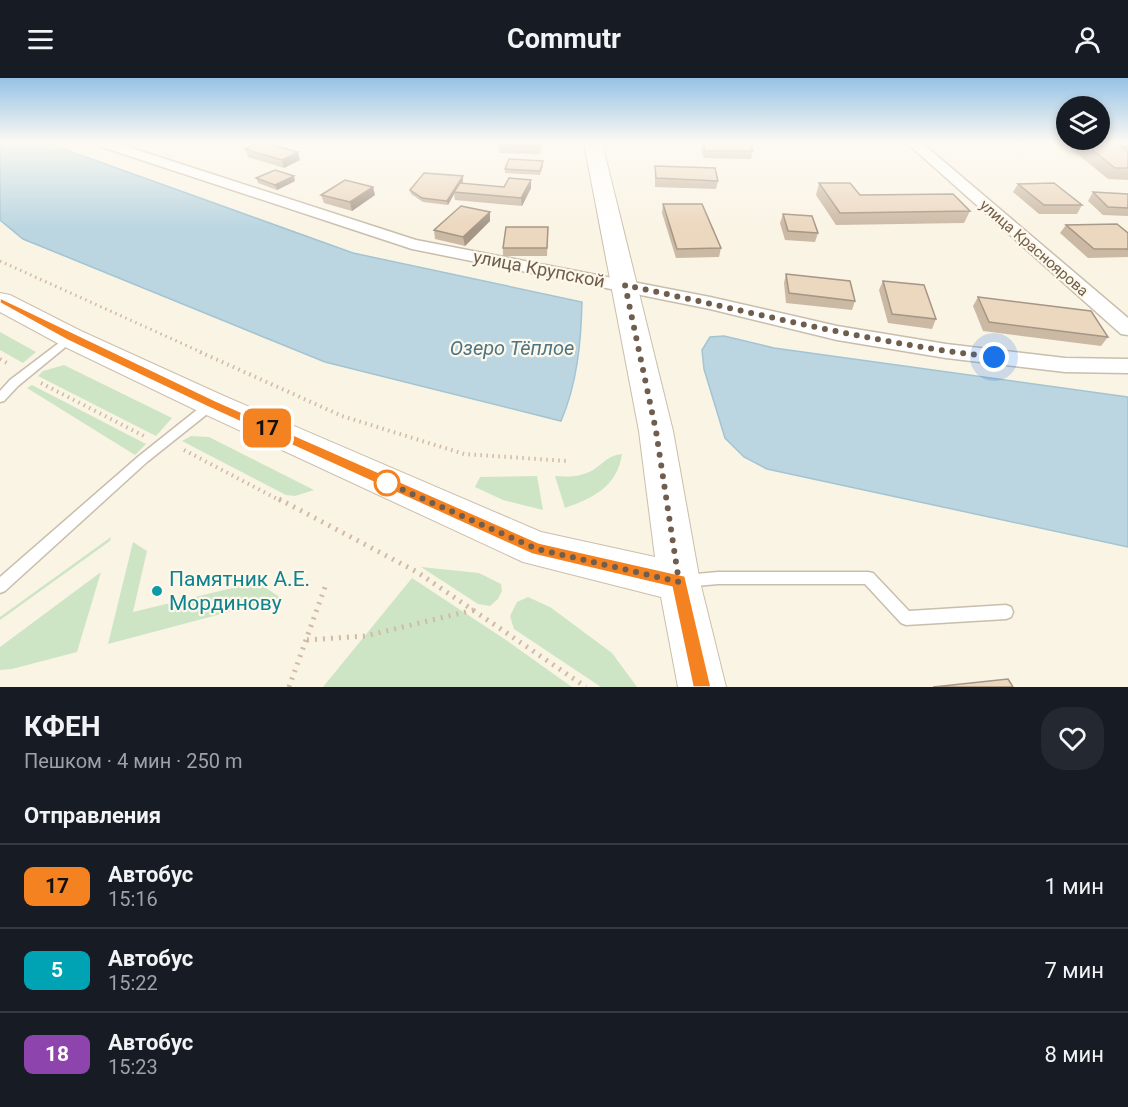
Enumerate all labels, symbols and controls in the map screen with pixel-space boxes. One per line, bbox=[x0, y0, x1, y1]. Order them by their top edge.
icon: menu bbox=[24, 23, 57, 56]
text: Commutr bbox=[507, 23, 621, 55]
icon: person bbox=[1071, 23, 1104, 56]
map controls bbox=[1056, 96, 1110, 150]
button: layers bbox=[1056, 96, 1110, 150]
street label: улица Красноярова bbox=[976, 196, 1092, 300]
street label: улица Крупской bbox=[471, 245, 607, 292]
water label: Озеро Тёплое bbox=[450, 336, 574, 360]
your location bbox=[979, 342, 1009, 372]
line badge: 17 bbox=[240, 408, 294, 448]
text: 17 bbox=[255, 416, 279, 440]
unlabelled marker bbox=[374, 470, 400, 496]
place label: Памятник А.Е. Мординову bbox=[169, 567, 310, 615]
marker: Памятник А.Е. Мординову bbox=[150, 584, 164, 598]
button: heart bbox=[1041, 707, 1104, 770]
text: КФЕН bbox=[24, 710, 100, 743]
text: Пешком · 4 мин · 250 m bbox=[24, 749, 243, 773]
text: Отправления bbox=[24, 803, 161, 828]
text: Автобус bbox=[108, 862, 193, 887]
text: 17 bbox=[45, 874, 69, 898]
text: 1 мин bbox=[1044, 874, 1104, 899]
text: 15:16 bbox=[108, 887, 158, 911]
text: Автобус bbox=[108, 946, 193, 971]
text: 5 bbox=[51, 958, 63, 982]
text: 7 мин bbox=[1044, 958, 1104, 983]
text: 15:22 bbox=[108, 971, 158, 995]
text: Автобус bbox=[108, 1030, 193, 1055]
text: 18 bbox=[45, 1042, 69, 1066]
text: 8 мин bbox=[1044, 1042, 1104, 1067]
text: 15:23 bbox=[108, 1055, 158, 1079]

